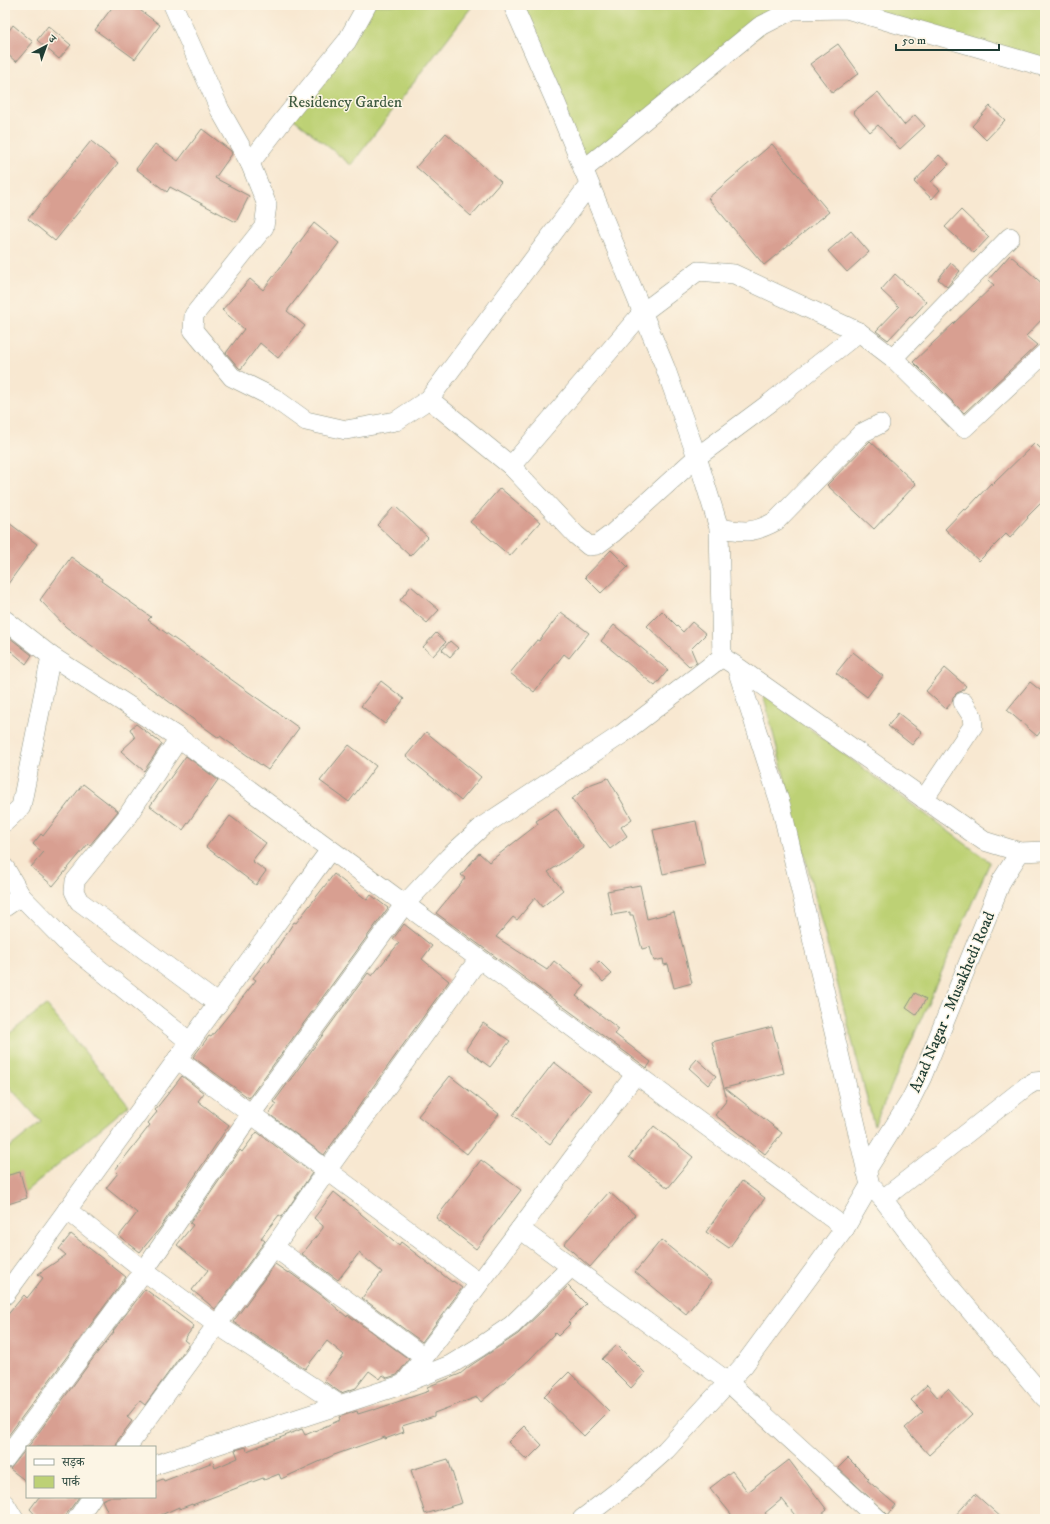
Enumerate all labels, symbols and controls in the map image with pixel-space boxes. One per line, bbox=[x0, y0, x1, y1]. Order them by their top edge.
north arrow bbox=[26, 26, 66, 66]
scale bar bbox=[896, 26, 999, 52]
text: उ bbox=[44, 31, 60, 47]
text: 50 m bbox=[902, 33, 926, 48]
park label: Residency Garden bbox=[288, 92, 403, 112]
street label: Azad Nagar - Musakhedi Road bbox=[905, 909, 999, 1095]
legend bbox=[26, 1446, 156, 1498]
text: सड़क bbox=[61, 1455, 86, 1470]
text: पार्क bbox=[61, 1475, 81, 1490]

